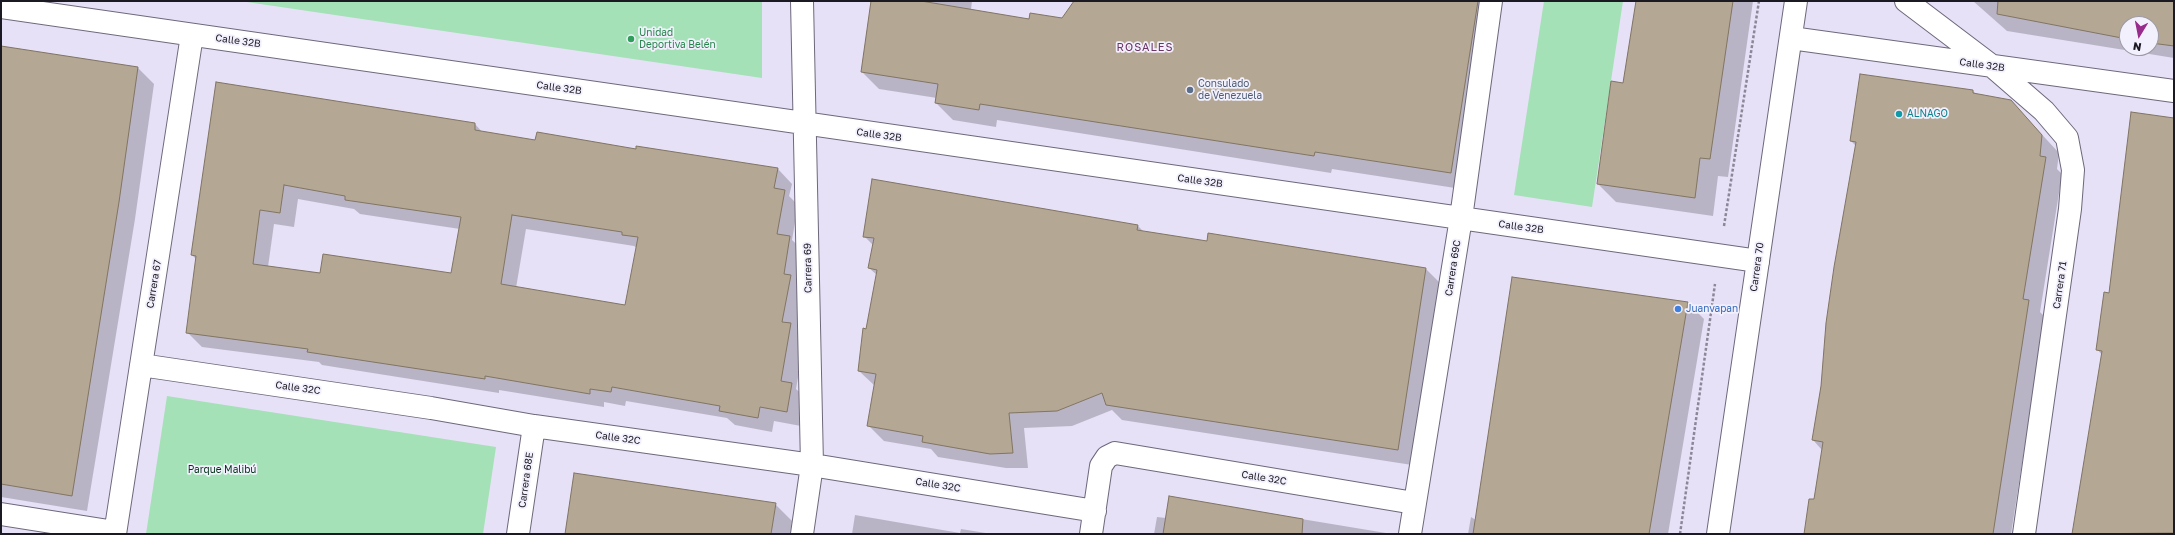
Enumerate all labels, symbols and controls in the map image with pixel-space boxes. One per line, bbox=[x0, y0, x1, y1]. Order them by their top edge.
north arrow bbox=[2119, 16, 2159, 56]
place label: Unidad Deportiva Belén bbox=[639, 27, 716, 50]
street label: Calle 32B bbox=[215, 32, 261, 50]
marker: Unidad Deportiva Belén bbox=[626, 34, 636, 44]
text: N bbox=[2132, 40, 2142, 54]
district label: ROSALES bbox=[1117, 41, 1173, 55]
street label: Calle 32B bbox=[1959, 56, 2005, 74]
place label: Consulado de Venezuela bbox=[1198, 78, 1262, 102]
street label: Calle 32B bbox=[536, 79, 582, 97]
marker: Consulado de Venezuela bbox=[1185, 85, 1195, 95]
place label: ALNAGO bbox=[1907, 108, 1948, 120]
marker: ALNAGO bbox=[1894, 109, 1904, 119]
street label: Calle 32B bbox=[856, 126, 902, 144]
street label: Calle 32B bbox=[1177, 172, 1223, 190]
street label: Calle 32B bbox=[1498, 218, 1544, 236]
street label: Carrera 69C bbox=[1443, 239, 1463, 297]
street label: Carrera 70 bbox=[1748, 242, 1766, 292]
street label: Carrera 69 bbox=[802, 243, 814, 293]
street label: Carrera 67 bbox=[144, 259, 164, 309]
street label: Carrera 71 bbox=[2051, 260, 2069, 310]
place label: Juanvapan bbox=[1686, 303, 1738, 315]
marker: Juanvapan bbox=[1673, 304, 1683, 314]
street label: Calle 32C bbox=[275, 379, 321, 397]
street label: Calle 32C bbox=[595, 429, 641, 447]
street label: Carrera 68E bbox=[516, 451, 536, 509]
park label: Parque Malibú bbox=[188, 464, 256, 476]
street label: Calle 32C bbox=[1241, 469, 1287, 487]
street label: Calle 32C bbox=[915, 476, 961, 494]

